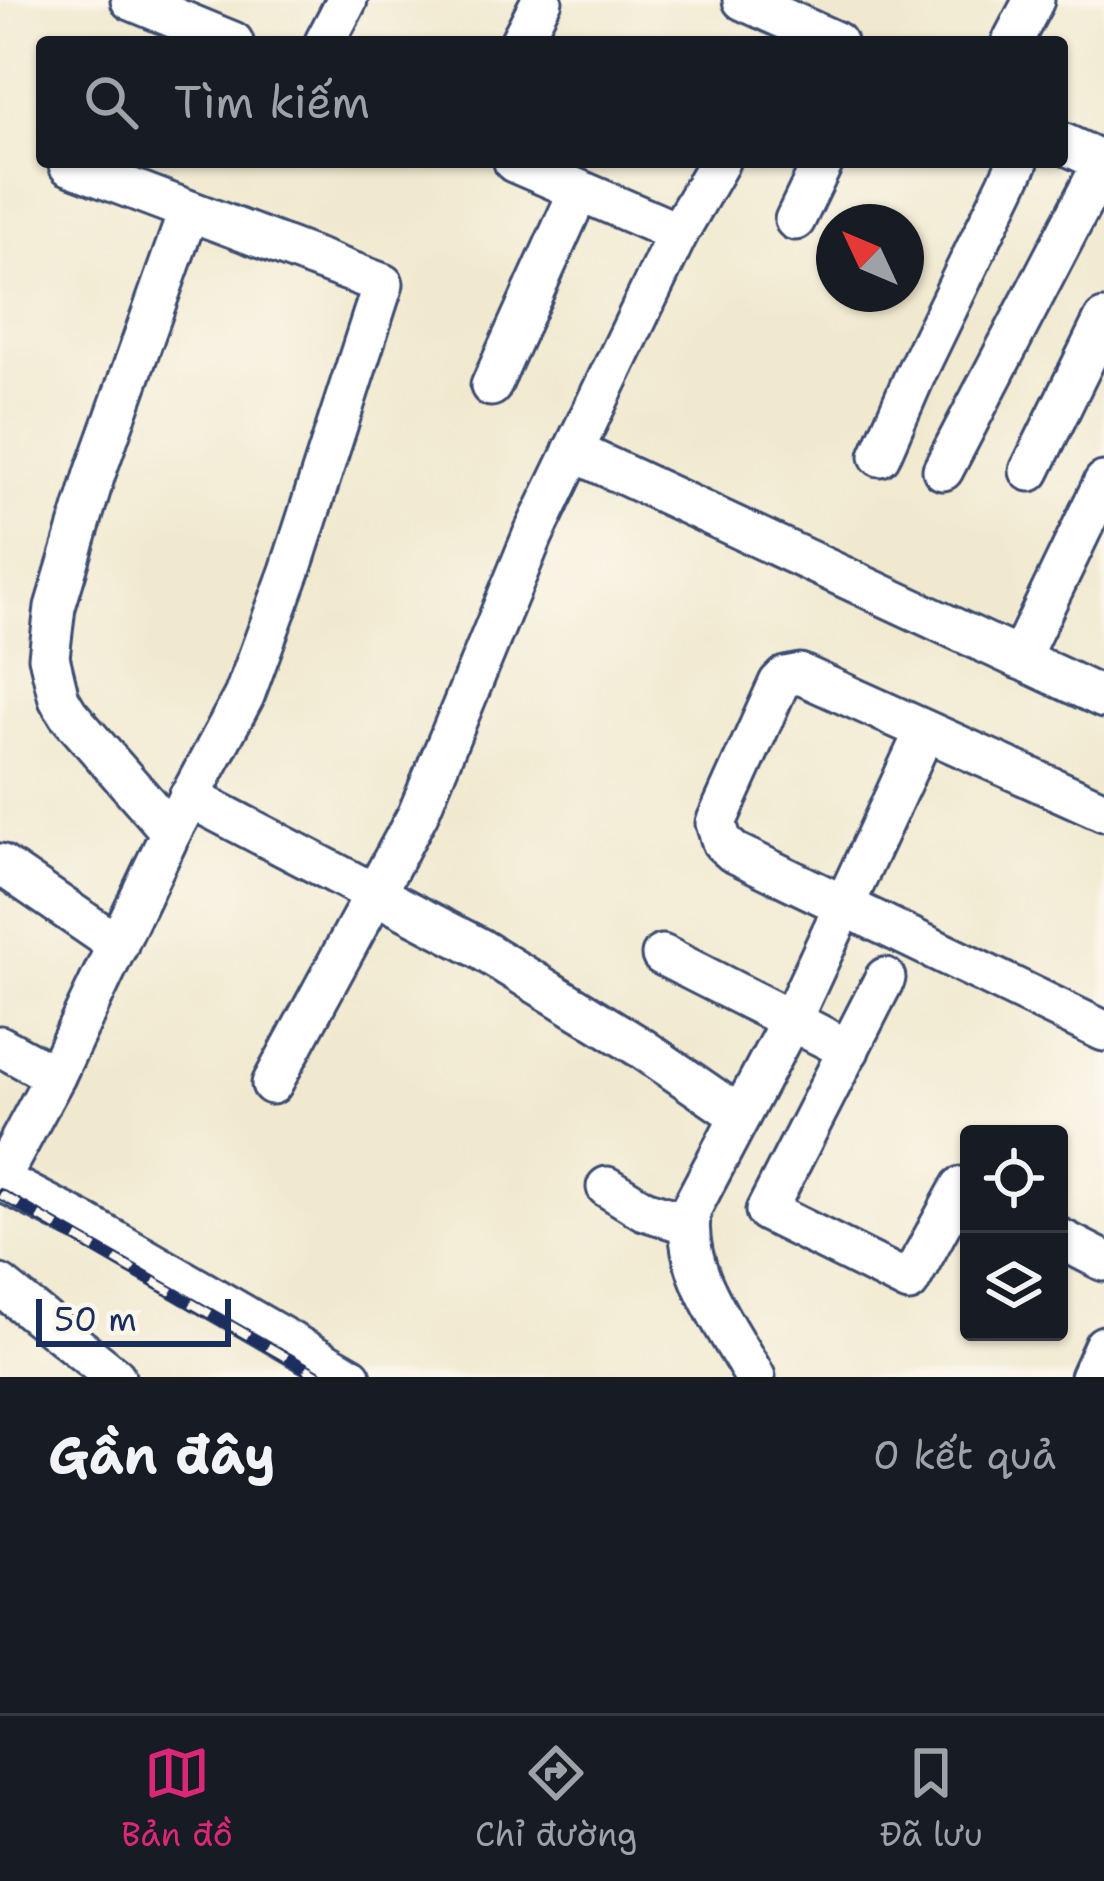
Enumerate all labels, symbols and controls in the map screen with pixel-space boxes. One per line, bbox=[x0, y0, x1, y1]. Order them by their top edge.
search box bbox=[36, 36, 1068, 168]
icon: search bbox=[78, 69, 144, 135]
text: Tìm kiếm bbox=[174, 72, 370, 132]
north arrow bbox=[816, 204, 924, 312]
map controls bbox=[960, 1125, 1068, 1341]
button: locate bbox=[960, 1125, 1068, 1233]
button: layers bbox=[960, 1233, 1068, 1341]
scale bar bbox=[36, 1293, 231, 1346]
text: 50 m bbox=[54, 1297, 137, 1342]
text: Gần đây bbox=[48, 1421, 275, 1489]
text: 0 kết quả bbox=[873, 1429, 1056, 1481]
tab: Bản đồ bbox=[121, 1740, 233, 1857]
tab: Chỉ đường bbox=[475, 1740, 637, 1857]
tab: Đã lưu bbox=[880, 1740, 983, 1857]

